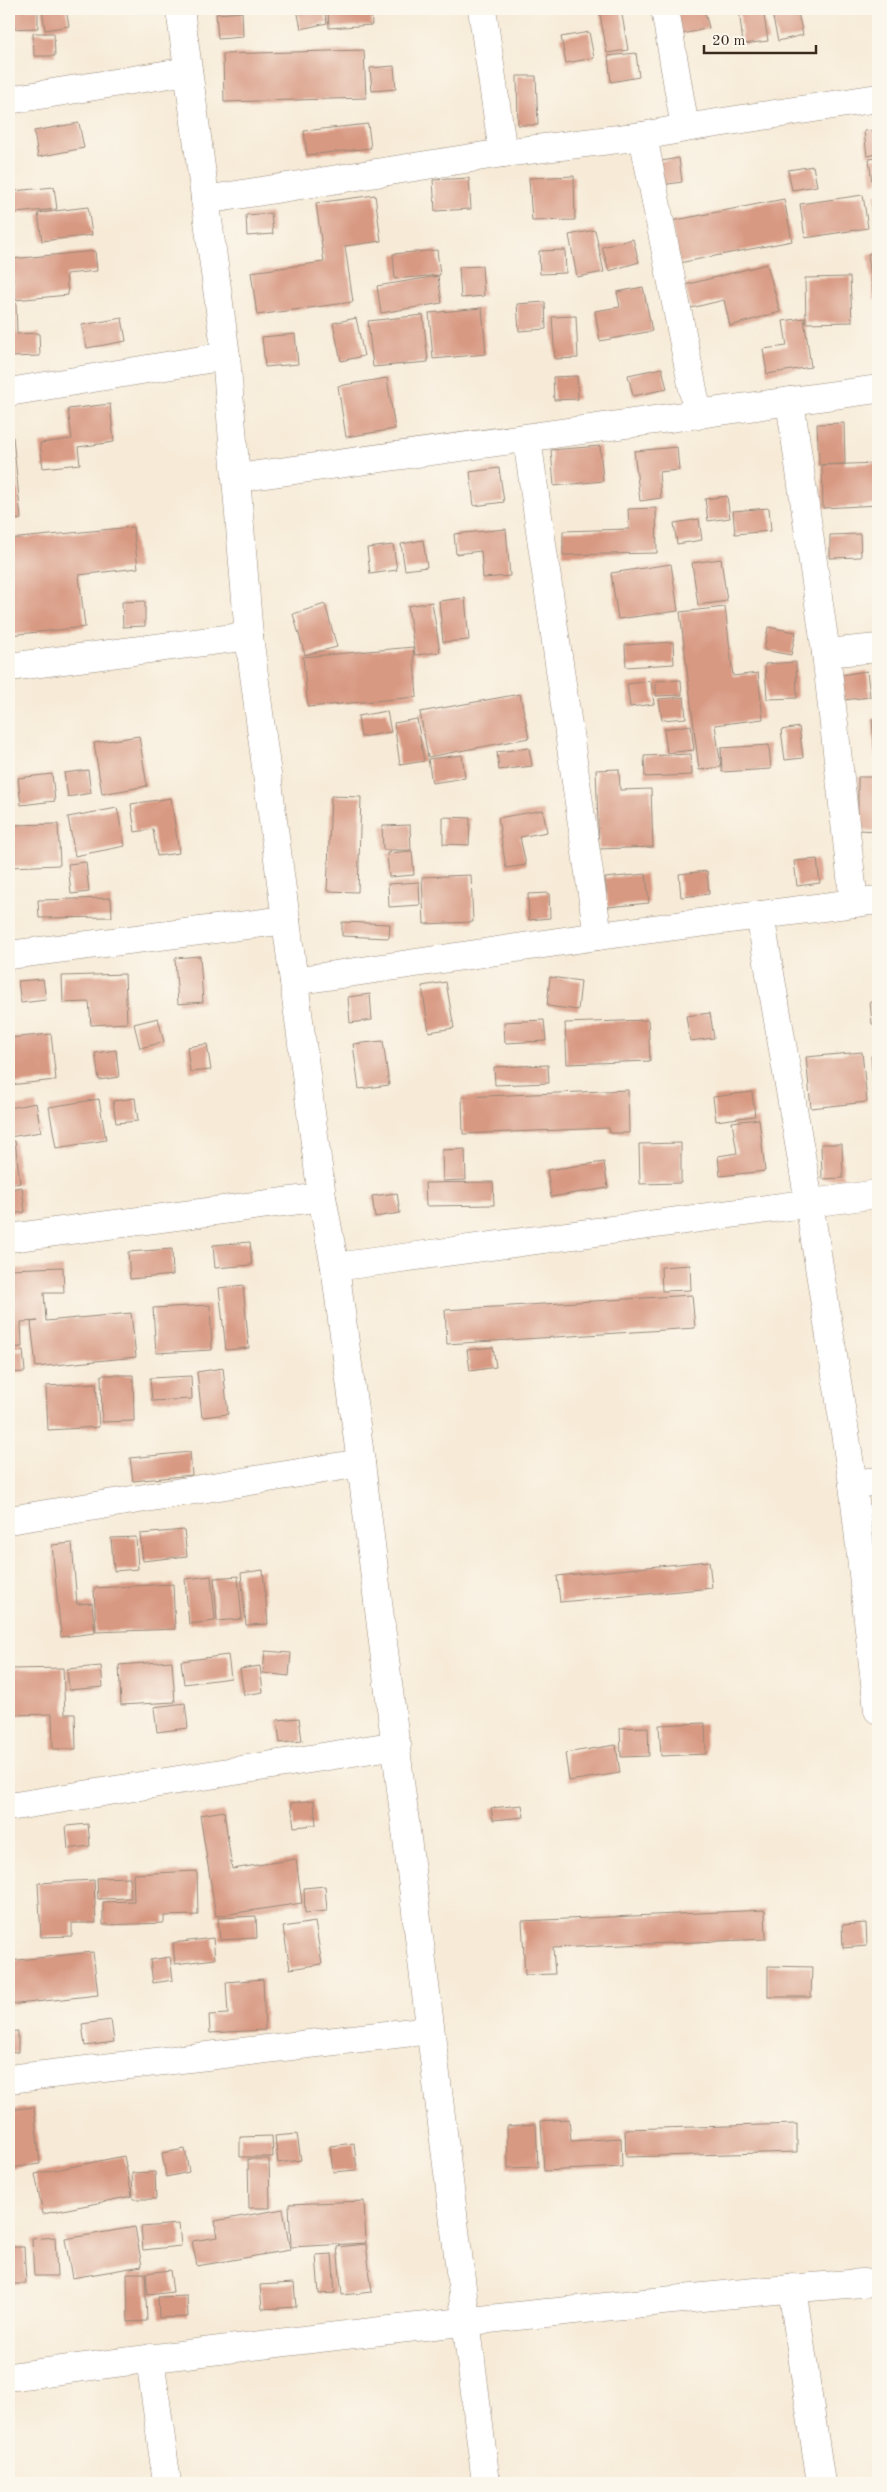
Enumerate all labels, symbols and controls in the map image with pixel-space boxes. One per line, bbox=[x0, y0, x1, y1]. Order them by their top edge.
scale bar bbox=[704, 22, 817, 54]
text: 20 m bbox=[712, 34, 746, 49]

